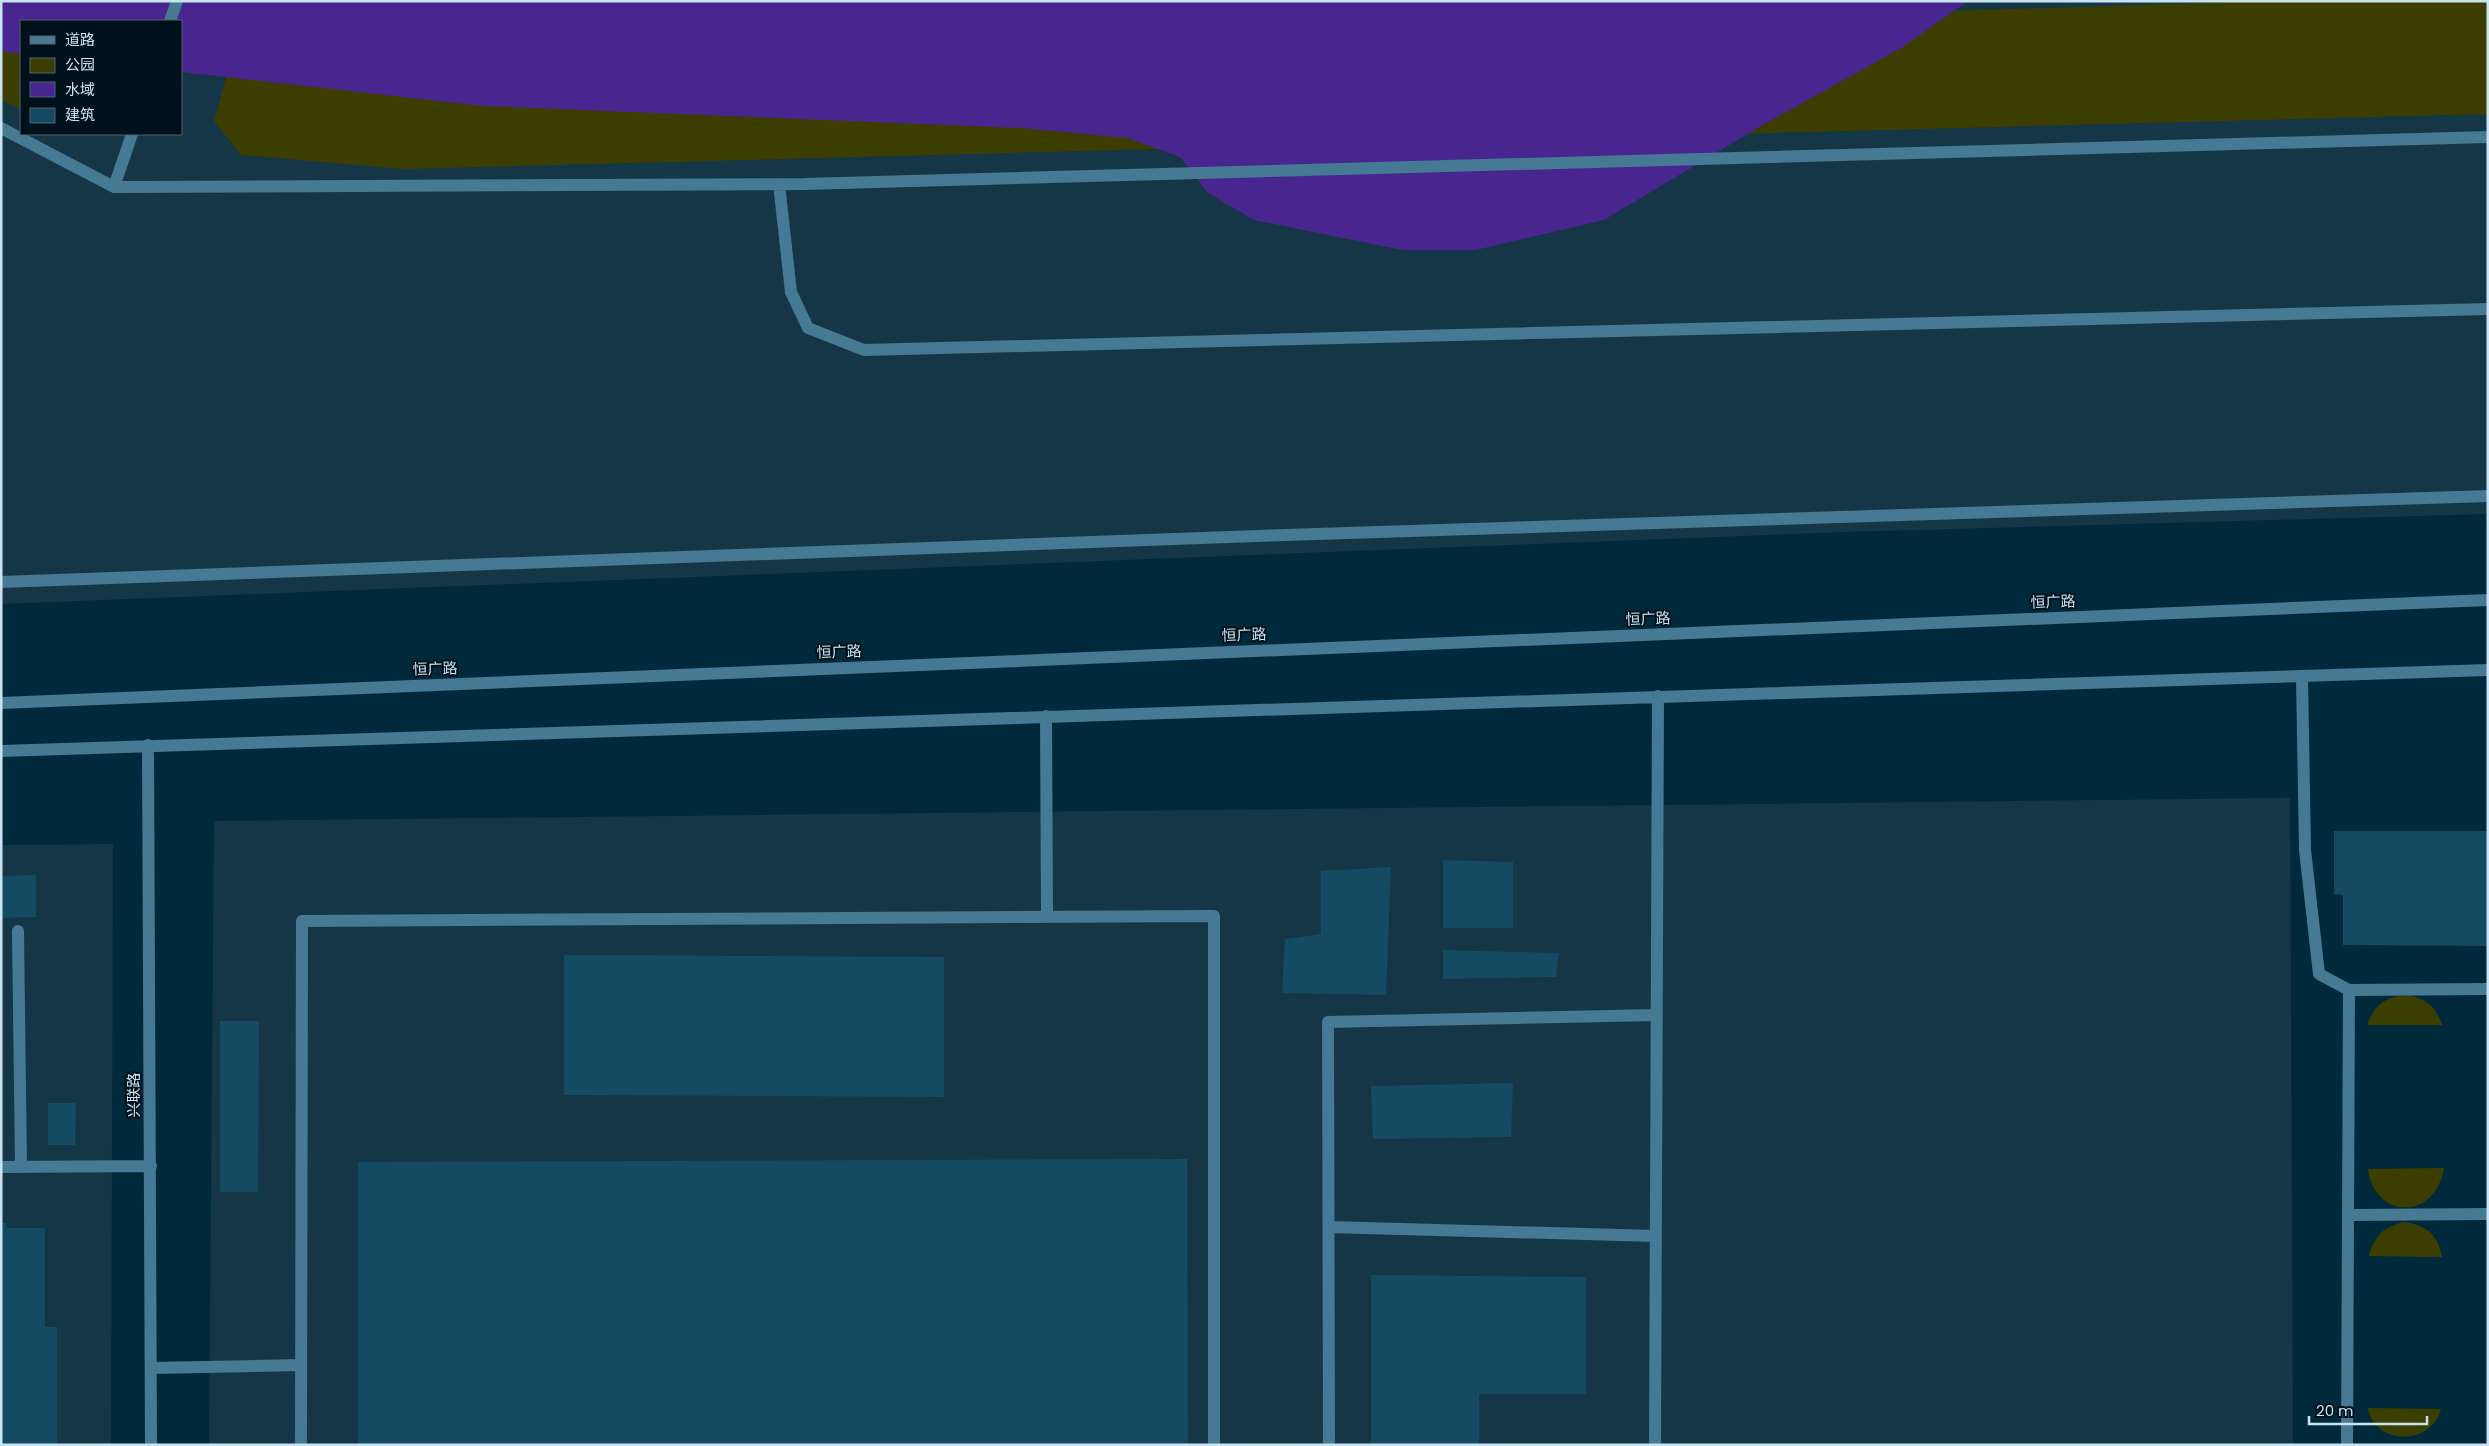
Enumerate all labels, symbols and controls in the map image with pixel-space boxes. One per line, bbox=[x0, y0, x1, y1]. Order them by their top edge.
legend bbox=[20, 20, 182, 135]
text: 道路 bbox=[65, 29, 95, 50]
text: 公园 bbox=[65, 54, 95, 75]
text: 水域 bbox=[65, 79, 95, 100]
text: 建筑 bbox=[65, 104, 95, 125]
street label: 恒广路 bbox=[2030, 590, 2076, 613]
street label: 恒广路 bbox=[1625, 607, 1671, 630]
street label: 恒广路 bbox=[1221, 623, 1267, 646]
street label: 恒广路 bbox=[816, 640, 862, 663]
street label: 恒广路 bbox=[412, 657, 458, 680]
street label: 兴联路 bbox=[123, 1072, 144, 1118]
scale bar bbox=[2309, 1394, 2426, 1426]
text: 20 m bbox=[2316, 1400, 2354, 1421]

